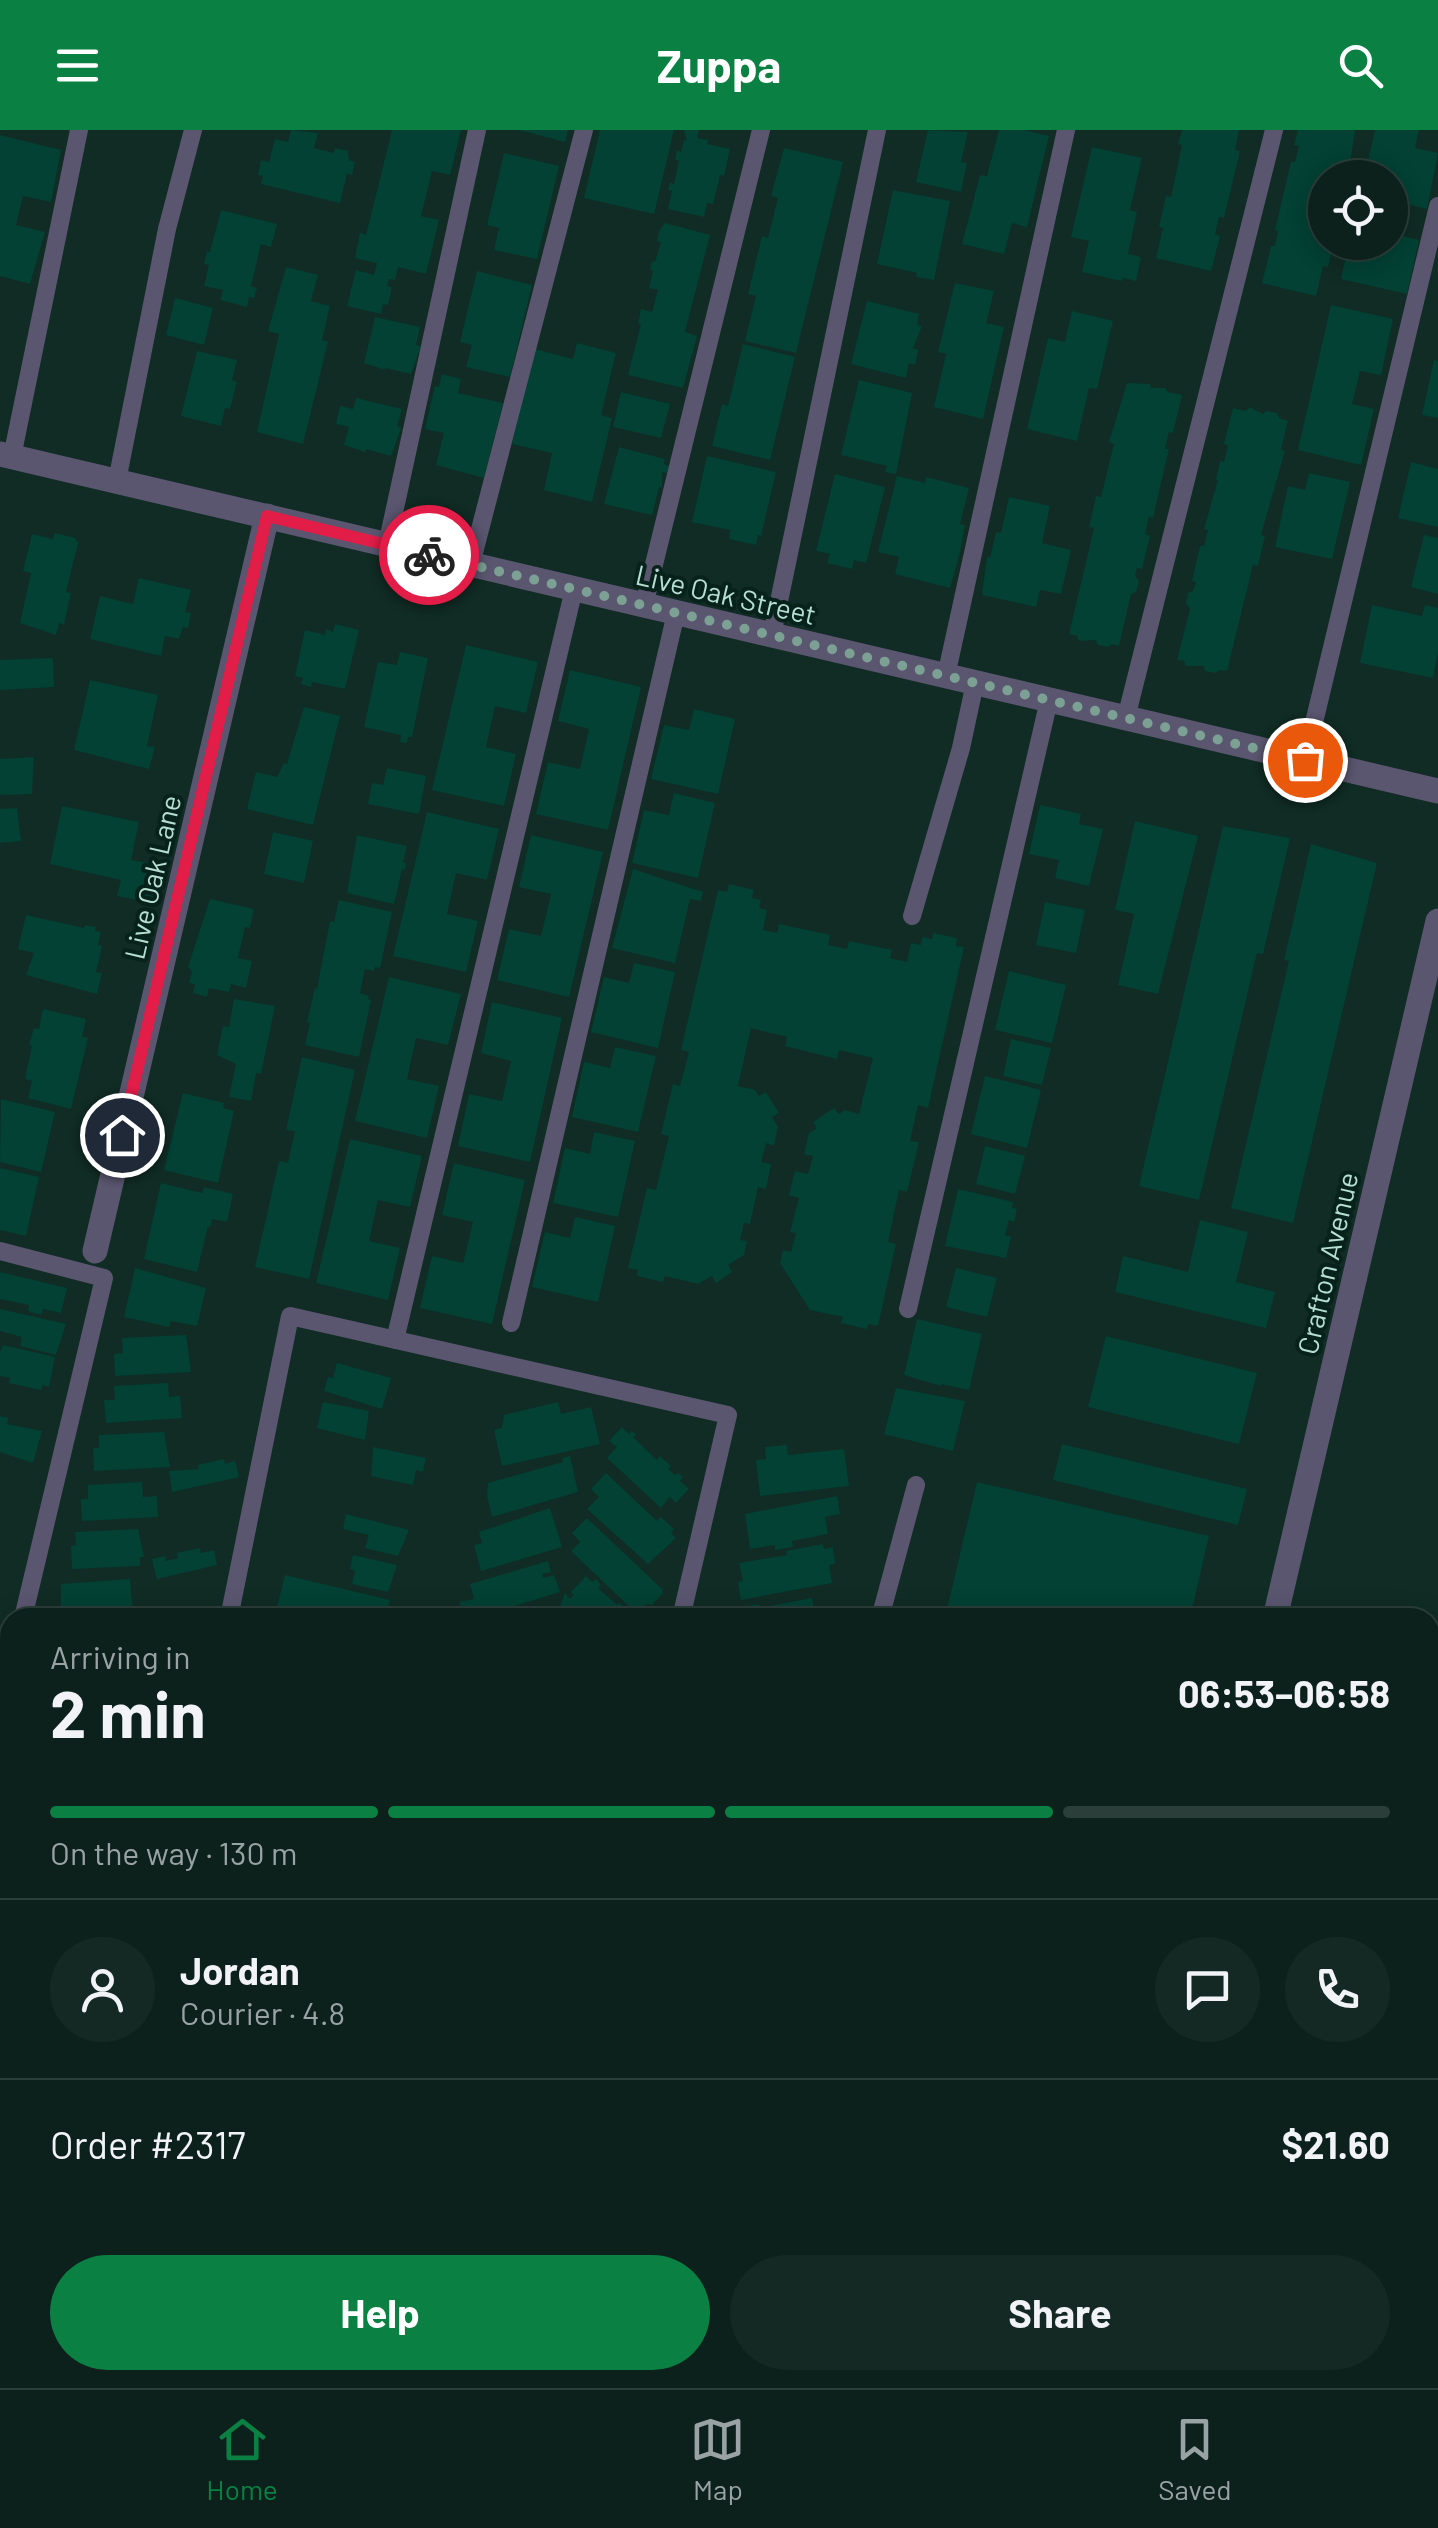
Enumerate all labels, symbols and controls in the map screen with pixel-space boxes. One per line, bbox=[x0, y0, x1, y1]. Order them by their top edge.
icon: menu bbox=[50, 38, 105, 93]
text: Zuppa bbox=[657, 38, 781, 92]
icon: search bbox=[1333, 38, 1388, 93]
map controls bbox=[1308, 160, 1408, 260]
button: locate bbox=[1308, 160, 1408, 260]
courier bbox=[379, 505, 479, 605]
icon: bike bbox=[402, 528, 457, 583]
street label: Live Oak Street bbox=[633, 557, 819, 631]
pin bbox=[1263, 718, 1348, 803]
icon: bag bbox=[1278, 733, 1333, 788]
street label: Live Oak Lane bbox=[117, 792, 187, 962]
pin bbox=[80, 1093, 165, 1178]
icon: home bbox=[95, 1108, 150, 1163]
street label: Crafton Avenue bbox=[1290, 1169, 1364, 1357]
text: Arriving in bbox=[50, 1637, 190, 1675]
text: 06:53–06:58 bbox=[1178, 1670, 1390, 1716]
text: 2 min bbox=[50, 1673, 206, 1751]
text: On the way · 130 m bbox=[50, 1833, 297, 1871]
button: person bbox=[50, 1937, 155, 2042]
button: chat bbox=[1155, 1937, 1260, 2042]
button: phone bbox=[1285, 1937, 1390, 2042]
text: Jordan bbox=[180, 1947, 300, 1993]
text: Courier · 4.8 bbox=[180, 1993, 345, 2031]
text: Order #2317 bbox=[50, 2121, 245, 2167]
text: $21.60 bbox=[1281, 2121, 1390, 2167]
button: Help bbox=[50, 2255, 710, 2370]
button: Share bbox=[730, 2255, 1390, 2370]
tab: Home bbox=[206, 2412, 278, 2506]
tab: Map bbox=[690, 2412, 745, 2506]
tab: Saved bbox=[1158, 2412, 1232, 2506]

